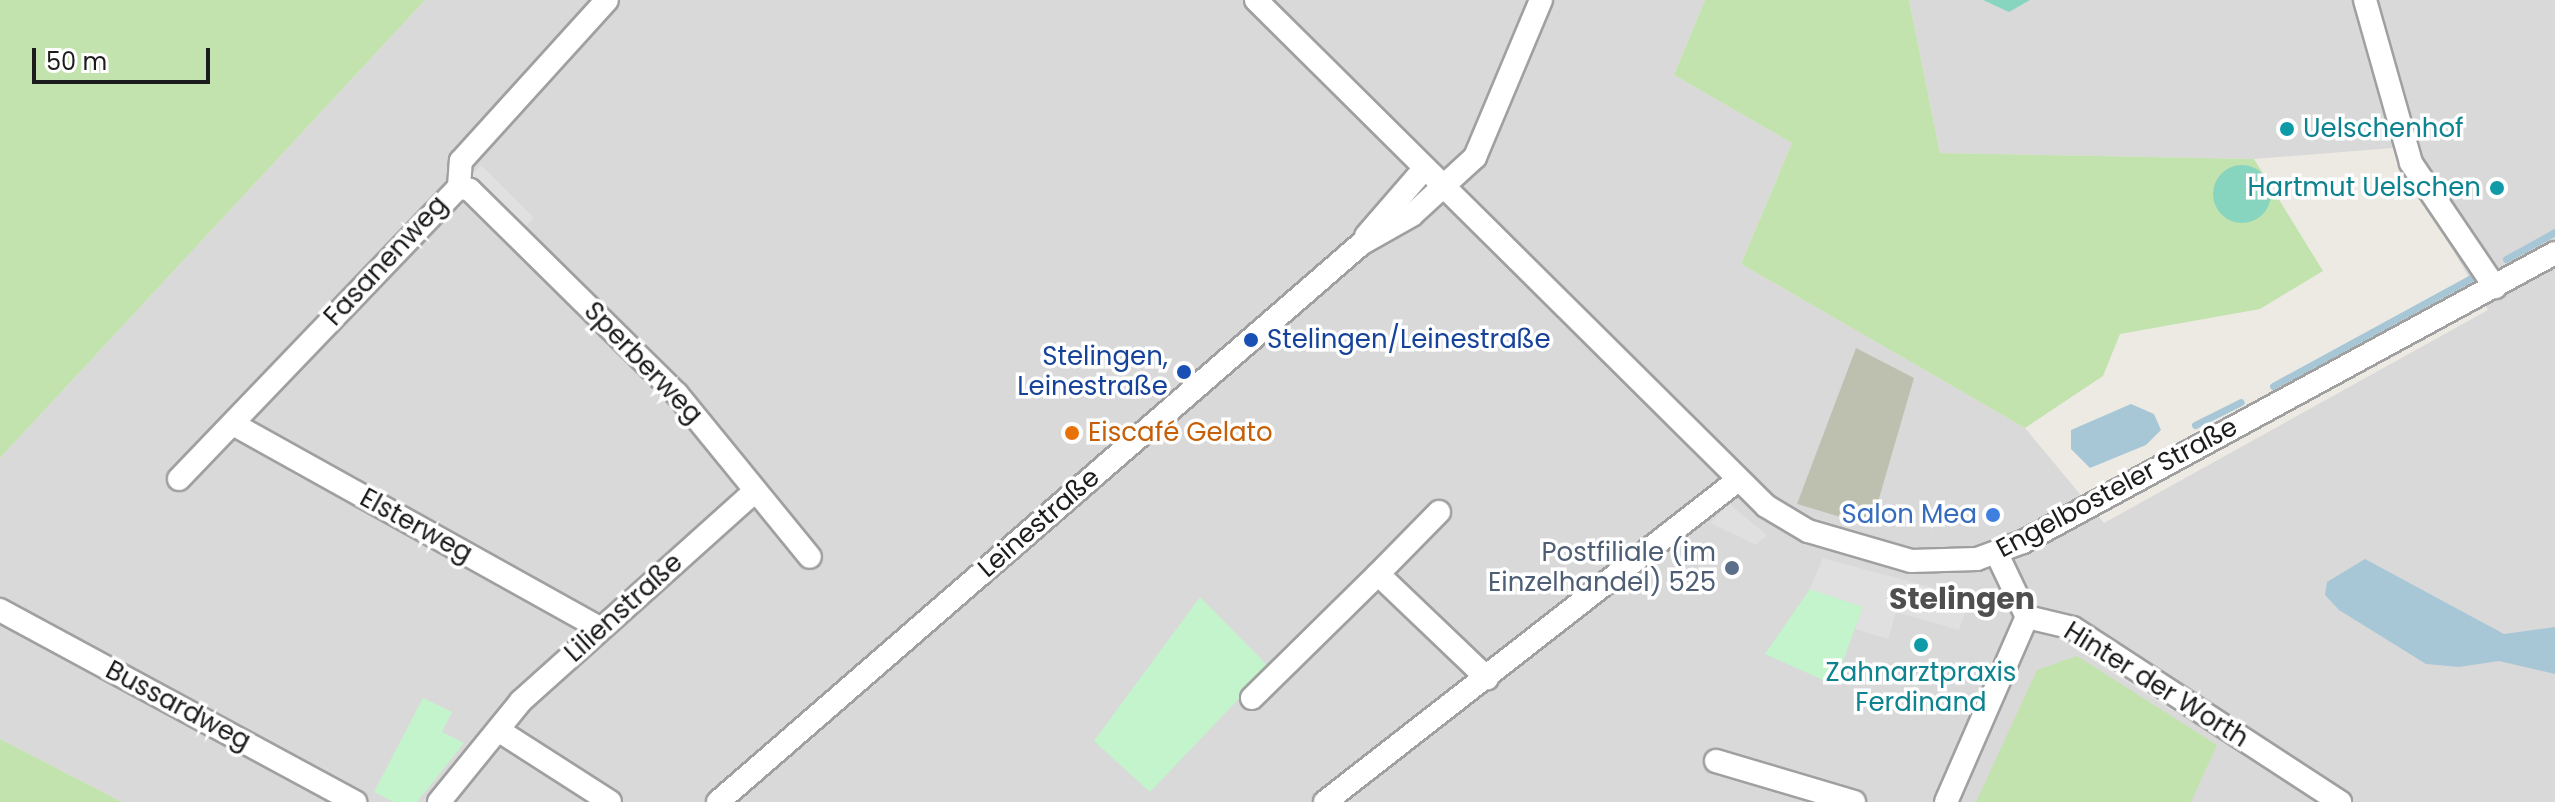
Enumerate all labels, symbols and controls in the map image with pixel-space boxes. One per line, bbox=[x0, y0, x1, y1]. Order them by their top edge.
scale bar bbox=[36, 32, 214, 82]
text: 50 m bbox=[46, 45, 107, 78]
place label: Uelschenhof bbox=[2303, 113, 2464, 145]
marker: Uelschenhof bbox=[2278, 120, 2296, 138]
place label: Hartmut Uelschen bbox=[2248, 172, 2481, 204]
marker: Hartmut Uelschen bbox=[2488, 179, 2506, 197]
street label: Fasanenweg bbox=[318, 190, 454, 332]
street label: Sperberweg bbox=[577, 296, 709, 430]
place label: Stelingen/Leinestraße bbox=[1267, 324, 1551, 356]
marker: Stelingen/Leinestraße bbox=[1242, 331, 1260, 349]
place label: Stelingen, Leinestraße bbox=[1017, 341, 1168, 402]
marker: Stelingen, Leinestraße bbox=[1175, 363, 1193, 381]
street label: Engelbosteler Straße bbox=[1991, 411, 2243, 565]
place label: Eiscafé Gelato bbox=[1088, 417, 1273, 449]
marker: Eiscafé Gelato bbox=[1063, 424, 1081, 442]
street label: Leinestraße bbox=[972, 462, 1106, 584]
street label: Elsterweg bbox=[354, 482, 478, 570]
place label: Salon Mea bbox=[1841, 499, 1977, 531]
marker: Salon Mea bbox=[1984, 506, 2002, 524]
place label: Postfiliale (im Einzelhandel) 525 bbox=[1488, 537, 1716, 598]
street label: Lilienstraße bbox=[559, 547, 689, 669]
marker: Postfiliale (im Einzelhandel) 525 bbox=[1723, 559, 1741, 577]
district label: Stelingen bbox=[1889, 581, 2035, 617]
street label: Hinter der Worth bbox=[2058, 616, 2254, 754]
marker: Zahnarztpraxis Ferdinand bbox=[1912, 636, 1930, 654]
street label: Bussardweg bbox=[100, 655, 256, 757]
place label: Zahnarztpraxis Ferdinand bbox=[1826, 657, 2016, 718]

